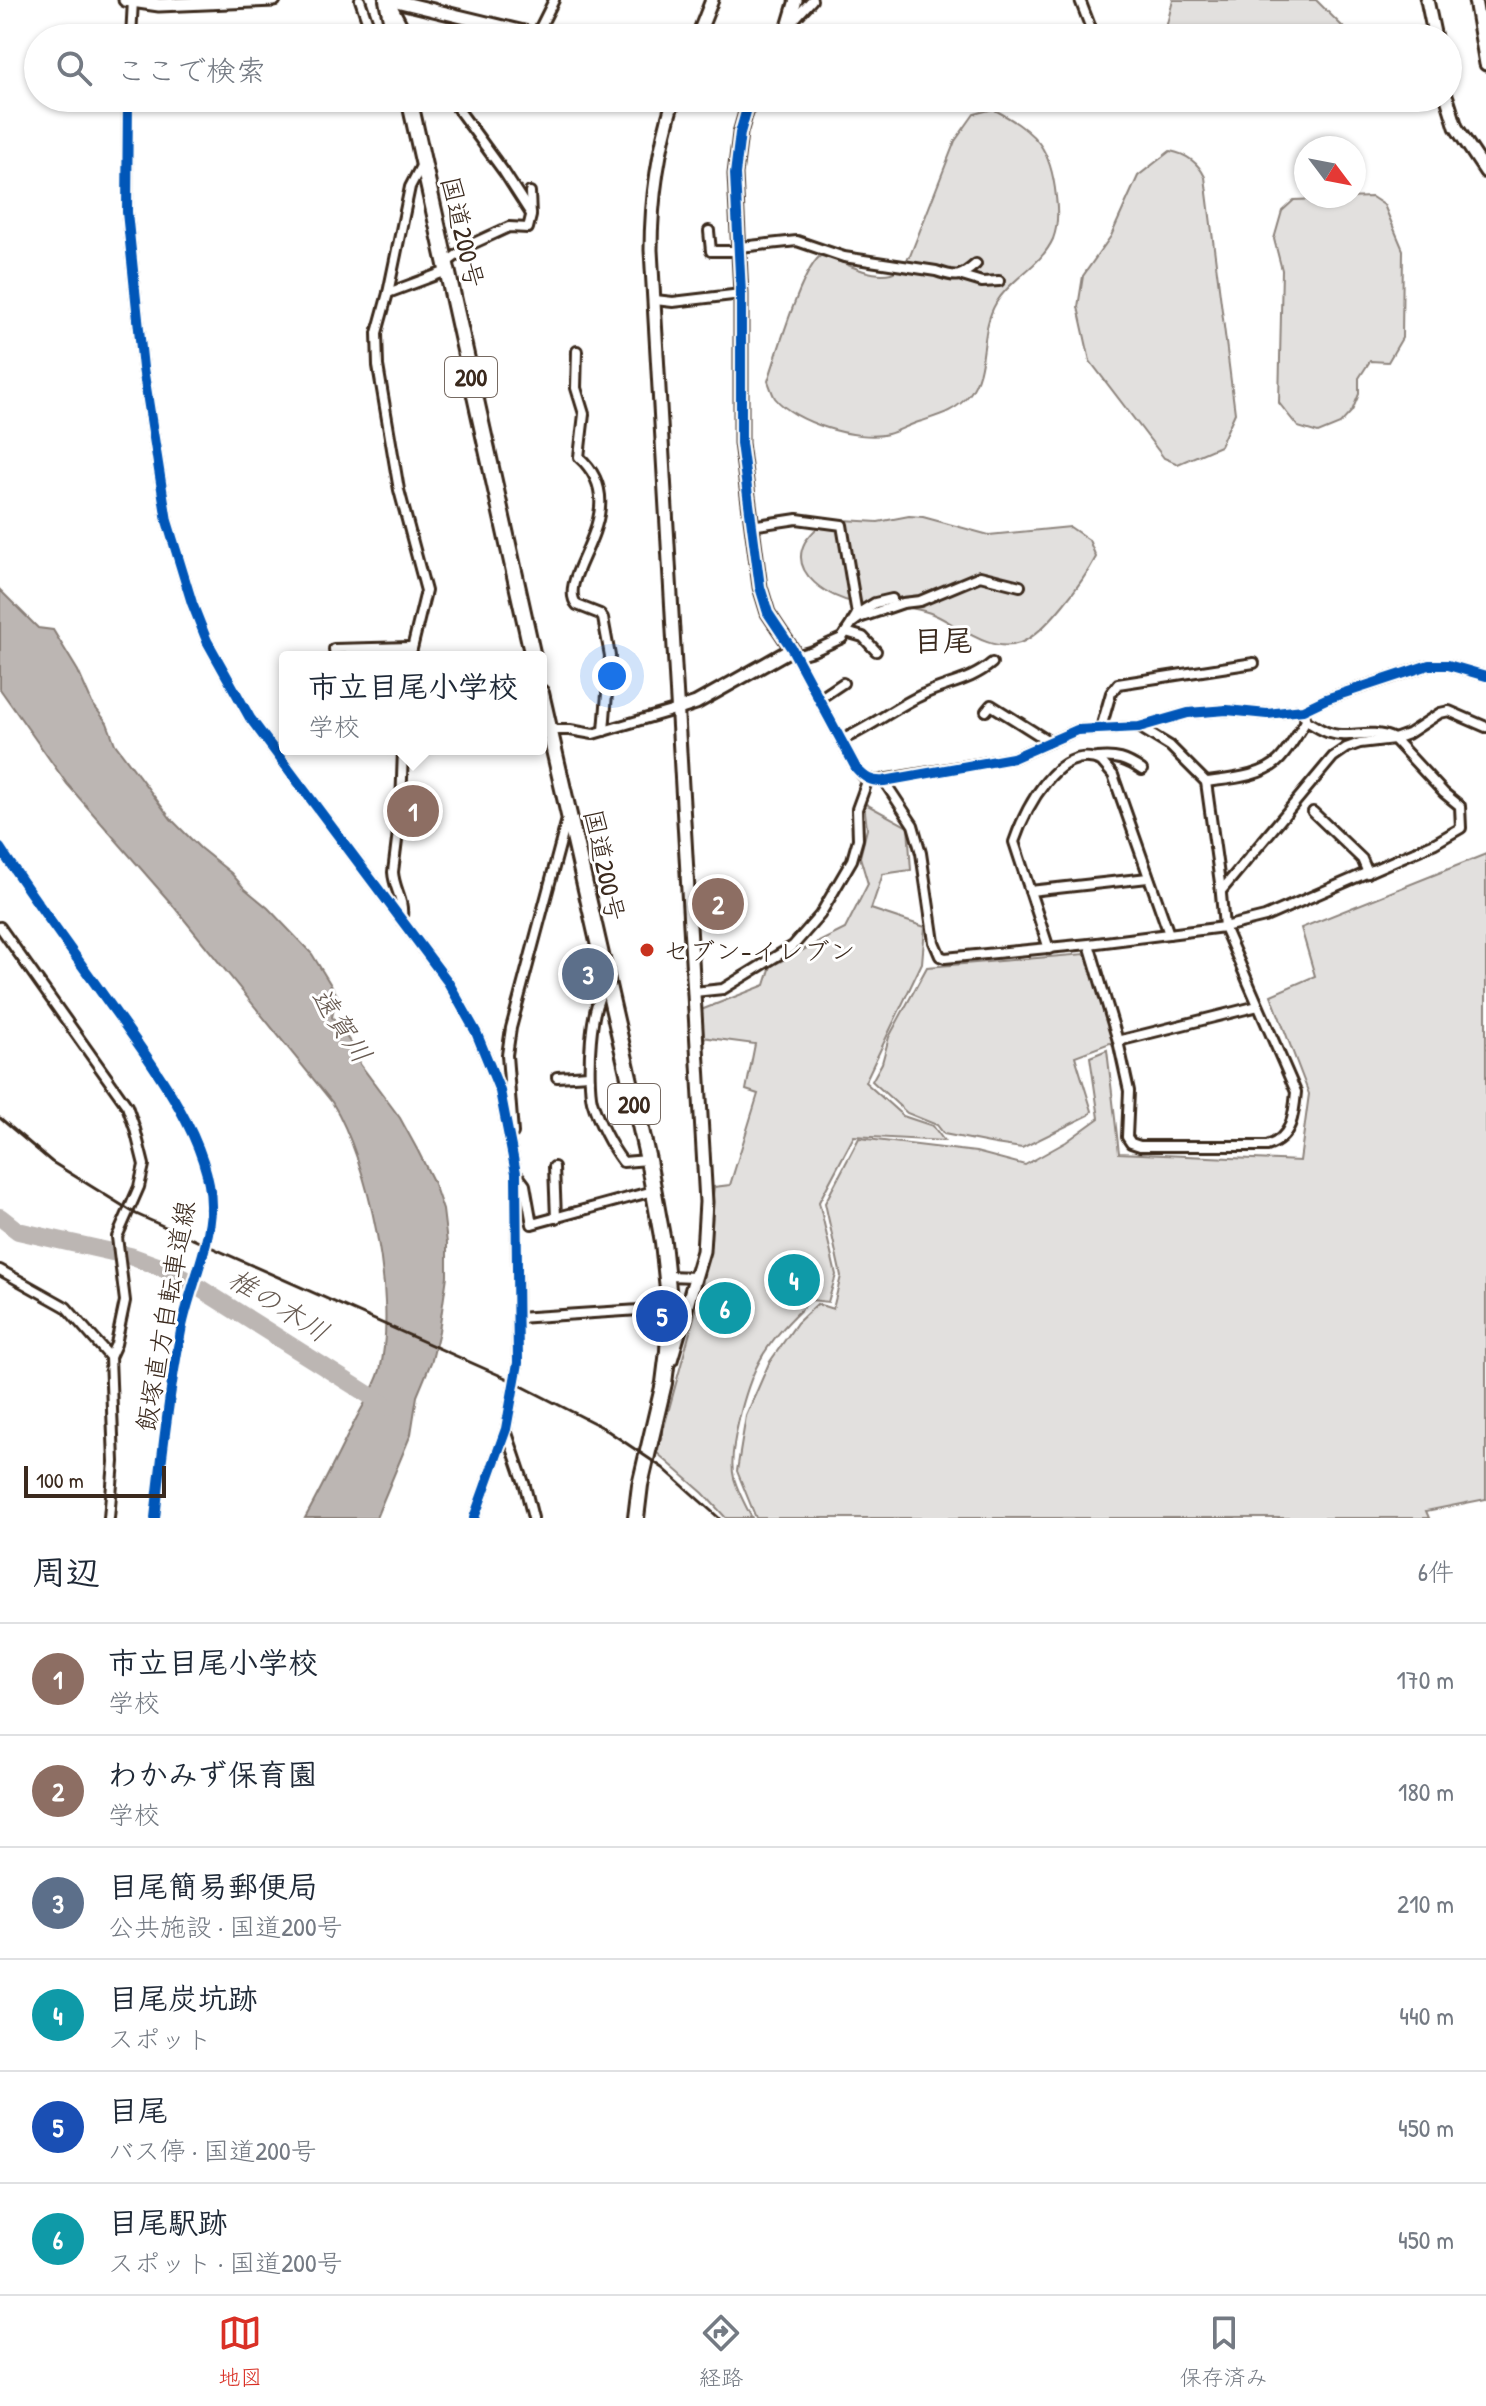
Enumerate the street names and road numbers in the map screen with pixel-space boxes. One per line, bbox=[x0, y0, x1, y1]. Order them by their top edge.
street label: 国道200号 bbox=[433, 173, 493, 291]
road number: 200 bbox=[445, 357, 497, 397]
street label: 国道200号 bbox=[576, 806, 634, 924]
road number: 200 bbox=[608, 1084, 660, 1124]
street label: 飯塚直方自転車道線 bbox=[127, 1198, 203, 1434]

